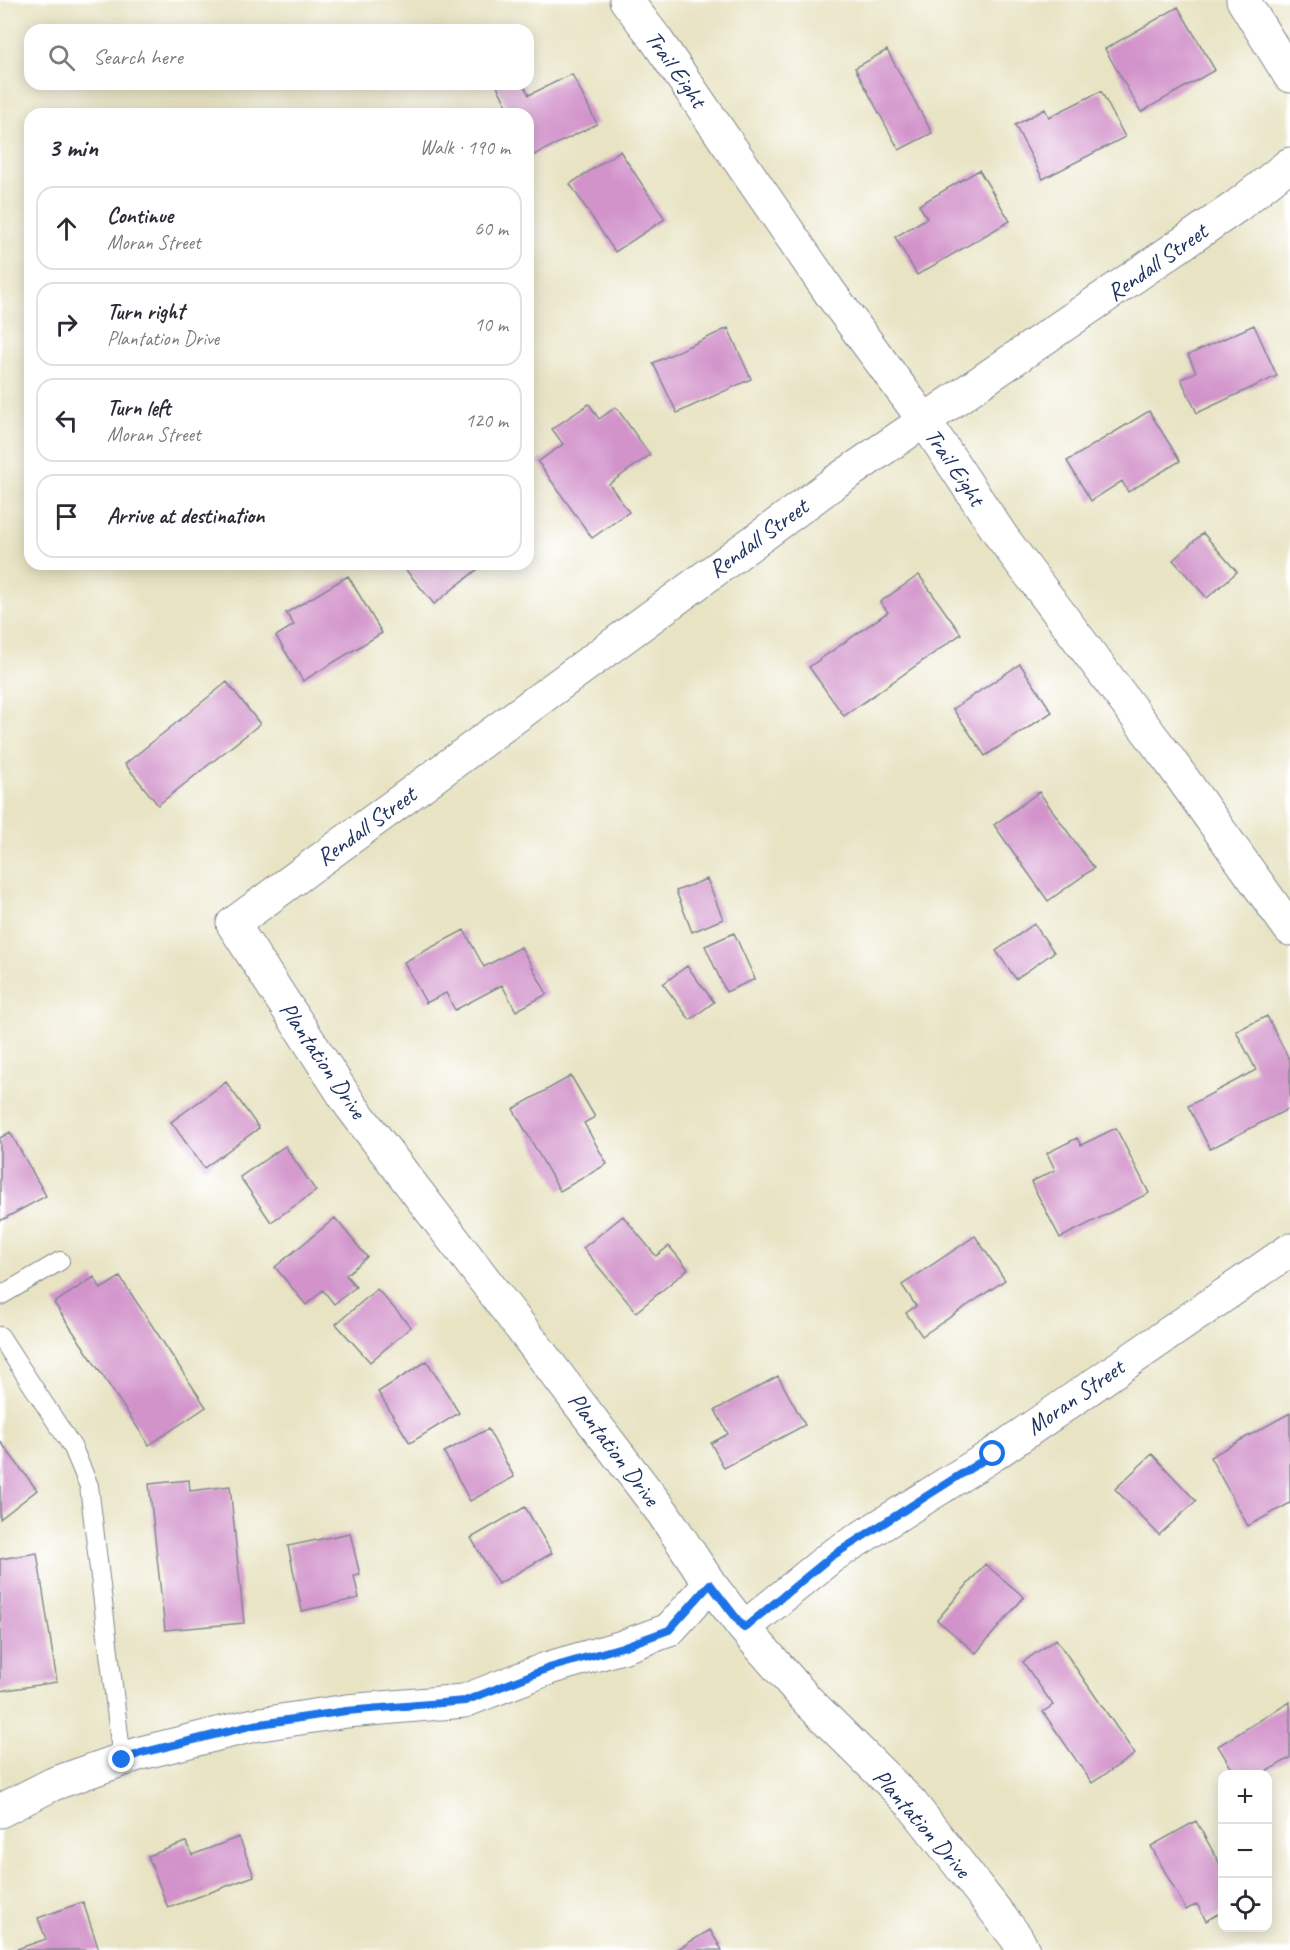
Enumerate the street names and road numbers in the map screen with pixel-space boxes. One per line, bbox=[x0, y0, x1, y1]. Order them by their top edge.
street label: Trail Eight bbox=[639, 25, 714, 115]
street label: Rendall Street bbox=[1101, 215, 1215, 308]
street label: Trail Eight bbox=[918, 422, 993, 513]
street label: Rendall Street bbox=[702, 491, 815, 584]
street label: Rendall Street bbox=[310, 779, 423, 872]
street label: Plantation Drive bbox=[273, 996, 374, 1126]
street label: Moran Street bbox=[1020, 1351, 1131, 1442]
street label: Plantation Drive bbox=[562, 1386, 668, 1514]
street label: Plantation Drive bbox=[867, 1762, 979, 1885]

